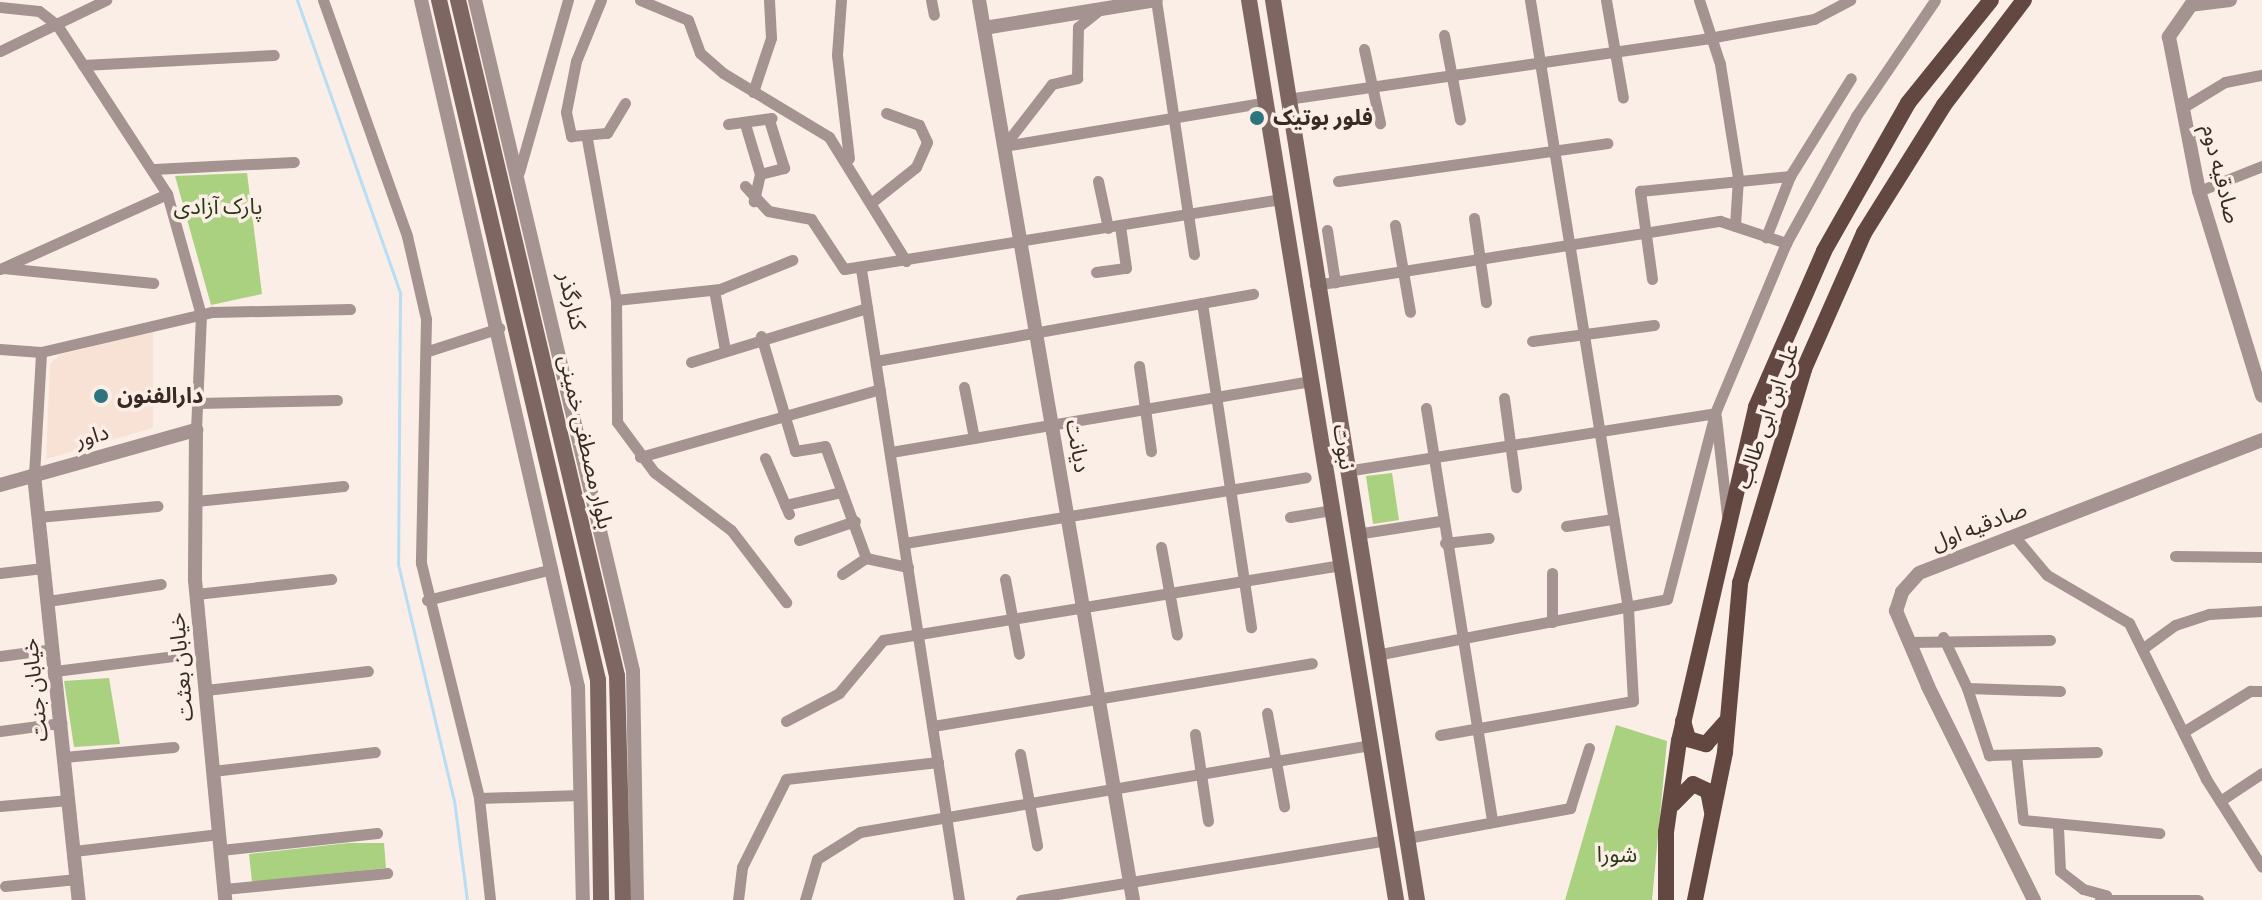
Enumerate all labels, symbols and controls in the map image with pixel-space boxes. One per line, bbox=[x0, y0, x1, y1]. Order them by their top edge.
place label: فلور بوتیک bbox=[1273, 105, 1373, 131]
marker: فلور بوتیک bbox=[1248, 109, 1266, 127]
street label: صادقیه دوم bbox=[2196, 122, 2246, 226]
park label: پارک آزادی bbox=[173, 194, 263, 220]
street label: کنارگذر bbox=[552, 269, 592, 333]
street label: علی ابن ابی طالب bbox=[1730, 340, 1804, 492]
street label: بلوار مصطفی خمینی bbox=[553, 352, 619, 532]
place label: دارالفنون bbox=[117, 383, 203, 409]
marker: دارالفنون bbox=[92, 387, 110, 405]
street label: دیانت bbox=[1060, 417, 1096, 475]
street label: داور bbox=[72, 419, 112, 453]
street label: نبوت bbox=[1327, 422, 1361, 472]
street label: صادقیه اول bbox=[1927, 496, 2031, 556]
street label: خیابان بعثت bbox=[163, 612, 199, 722]
street label: خیابان جنت bbox=[16, 637, 54, 743]
park label: شورا bbox=[1597, 842, 1637, 868]

